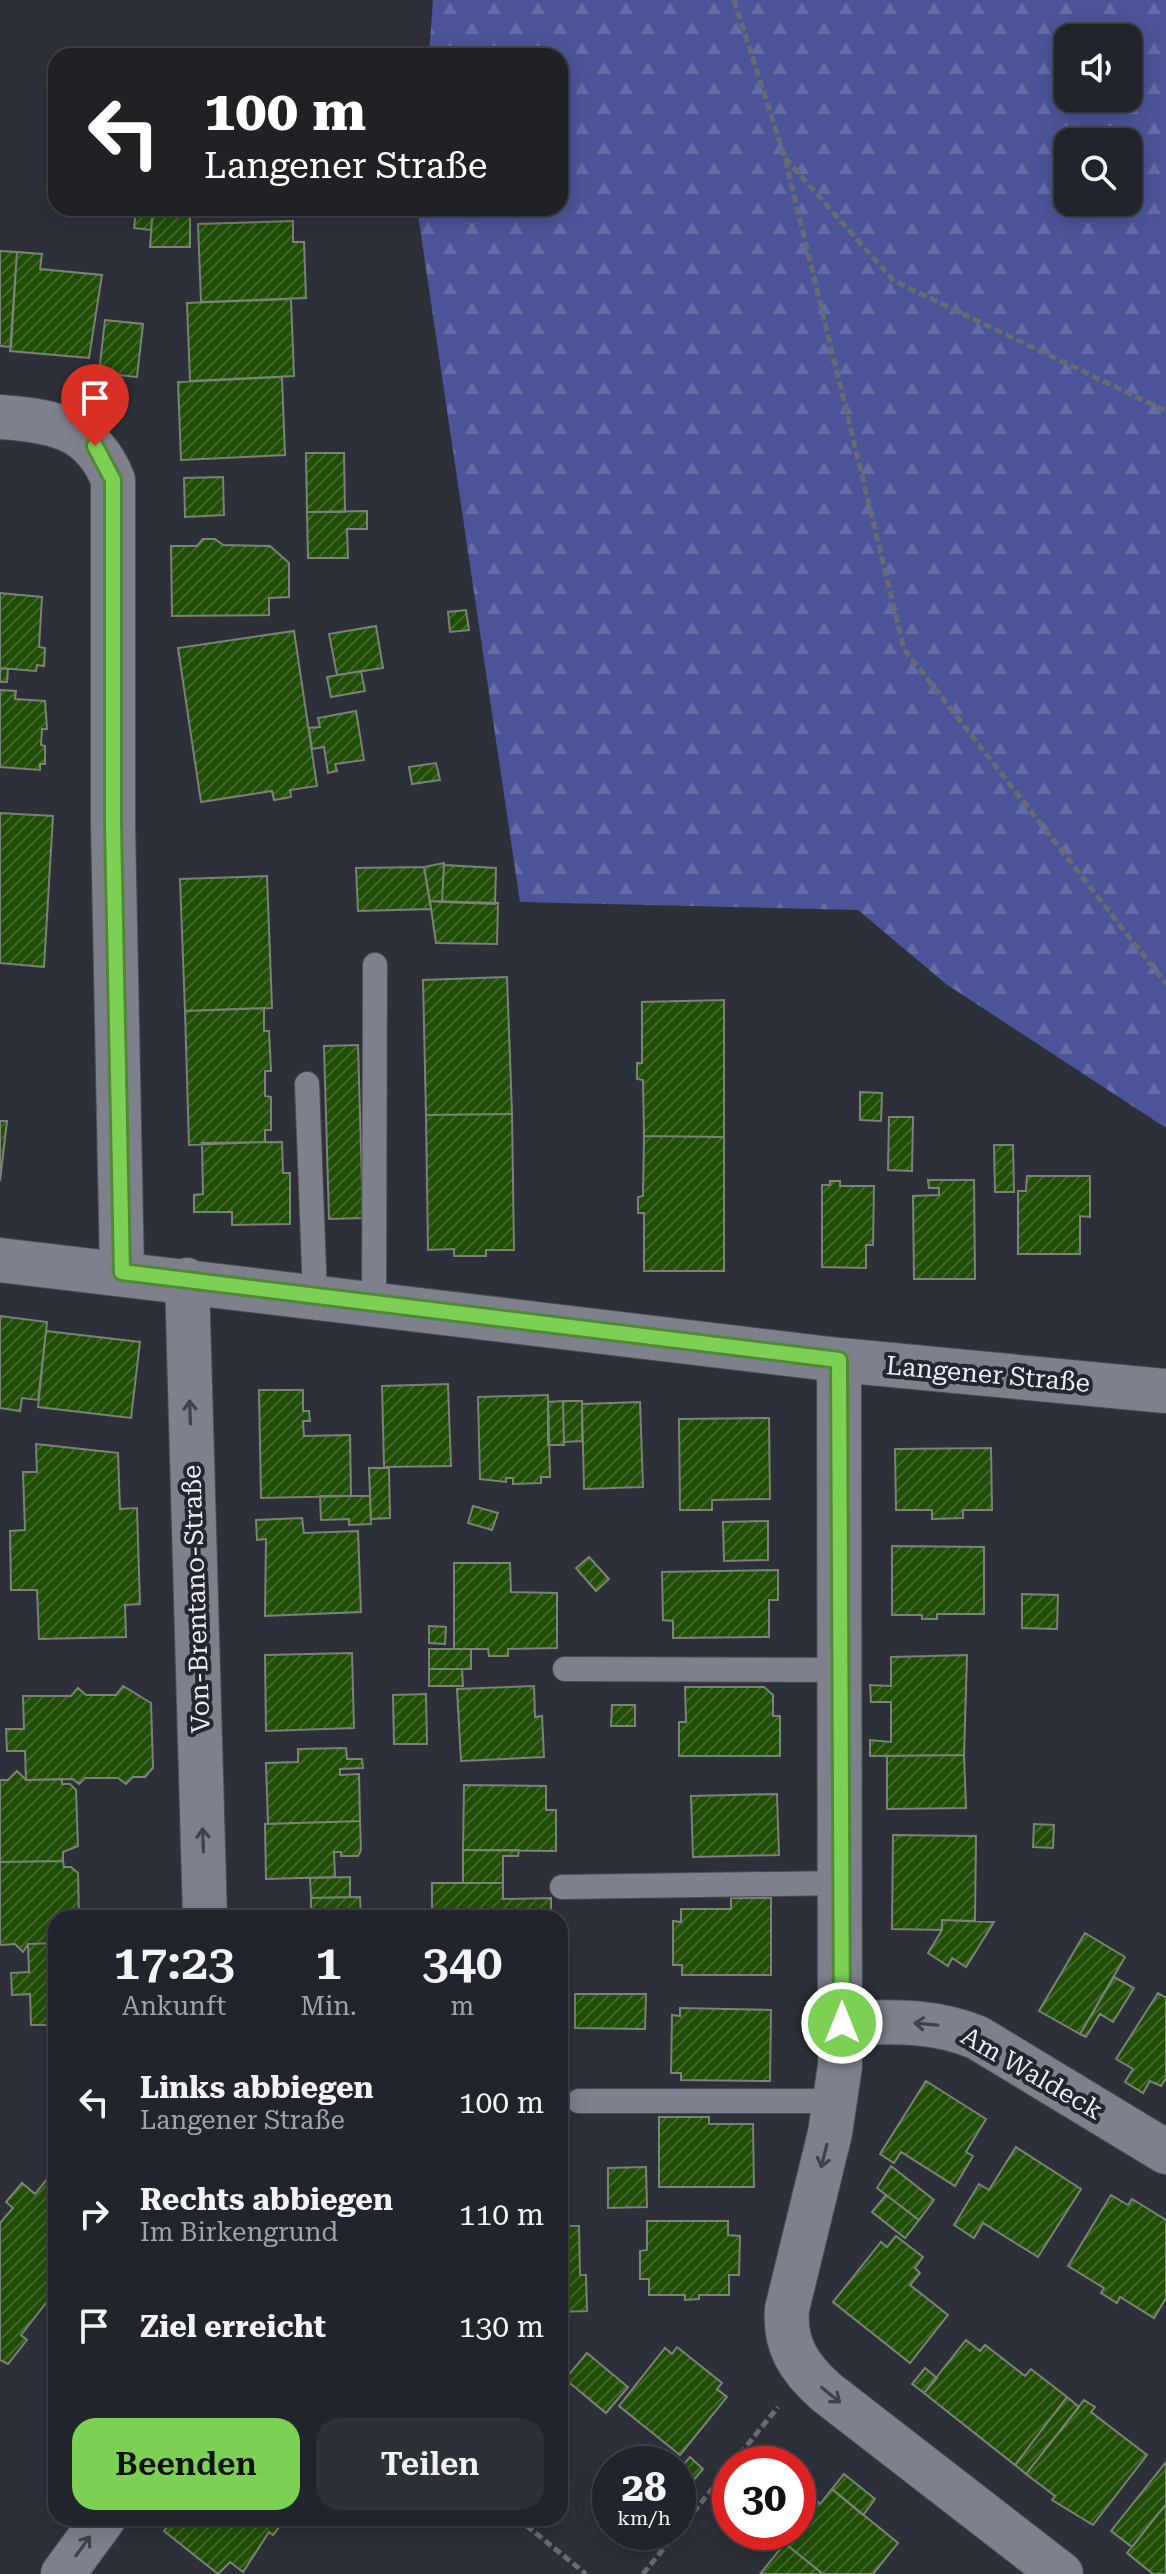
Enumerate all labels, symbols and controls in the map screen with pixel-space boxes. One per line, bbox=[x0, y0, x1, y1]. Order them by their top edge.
map controls bbox=[1054, 24, 1142, 216]
button: sound bbox=[1054, 24, 1142, 112]
text: 100 m bbox=[204, 78, 366, 144]
icon: left bbox=[72, 80, 176, 184]
button: search bbox=[1054, 128, 1142, 216]
text: Langener Straße bbox=[204, 145, 487, 187]
pin bbox=[61, 364, 129, 446]
icon: arrive bbox=[73, 376, 117, 420]
street label: Langener Straße bbox=[885, 1350, 1091, 1398]
one-way arrow bbox=[183, 1399, 198, 1426]
street label: Von-Brentano-Straße bbox=[176, 1464, 216, 1734]
one-way arrow bbox=[195, 1827, 210, 1854]
text: 17:23 bbox=[113, 1935, 235, 1991]
text: 1 bbox=[315, 1935, 342, 1991]
text: 340 bbox=[422, 1935, 503, 1991]
position arrow bbox=[800, 1981, 884, 2065]
text: Ankunft bbox=[122, 1991, 226, 2021]
text: Min. bbox=[300, 1991, 357, 2021]
text: m bbox=[451, 1991, 474, 2021]
one-way arrow bbox=[913, 2016, 940, 2031]
street label: Am Waldeck bbox=[956, 2021, 1108, 2125]
text: Links abbiegen bbox=[140, 2070, 374, 2105]
icon: left bbox=[72, 2080, 116, 2124]
text: 100 m bbox=[459, 2085, 544, 2120]
text: Langener Straße bbox=[140, 2105, 345, 2135]
one-way arrow bbox=[816, 2142, 831, 2168]
text: Rechts abbiegen bbox=[140, 2182, 393, 2217]
icon: right bbox=[72, 2192, 116, 2236]
text: 110 m bbox=[459, 2197, 544, 2232]
text: Im Birkengrund bbox=[140, 2217, 338, 2247]
icon: arrive bbox=[72, 2304, 116, 2348]
text: Ziel erreicht bbox=[140, 2309, 326, 2344]
text: 130 m bbox=[459, 2309, 544, 2344]
one-way arrow bbox=[820, 2386, 841, 2404]
button: Beenden bbox=[72, 2418, 300, 2510]
button: Teilen bbox=[316, 2418, 544, 2510]
speed limit sign: 30 bbox=[712, 2446, 816, 2550]
text: 28 bbox=[622, 2464, 666, 2511]
text: km/h bbox=[617, 2506, 671, 2530]
one-way arrow bbox=[75, 2536, 92, 2557]

